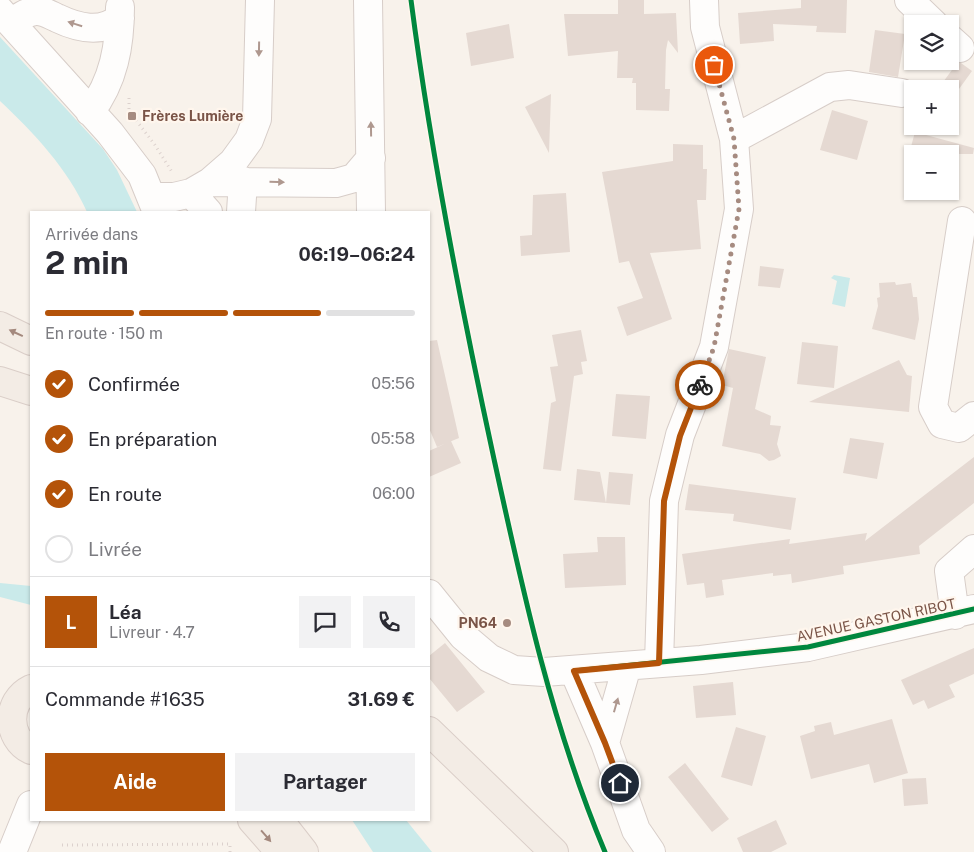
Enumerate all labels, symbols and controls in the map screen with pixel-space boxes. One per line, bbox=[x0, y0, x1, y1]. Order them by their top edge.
map controls bbox=[904, 15, 959, 200]
button: layers bbox=[904, 15, 959, 70]
one-way arrow bbox=[67, 20, 82, 28]
one-way arrow bbox=[255, 41, 263, 57]
pin bbox=[693, 44, 735, 86]
icon: bag bbox=[700, 51, 728, 79]
button: + bbox=[904, 80, 959, 135]
place label: Frères Lumière bbox=[142, 108, 243, 124]
marker: Frères Lumière bbox=[126, 110, 138, 122]
one-way arrow bbox=[367, 121, 375, 137]
button: − bbox=[904, 145, 959, 200]
one-way arrow bbox=[269, 178, 285, 186]
text: Arrivée dans bbox=[45, 225, 138, 244]
text: 06:19–06:24 bbox=[298, 243, 415, 265]
text: 2 min bbox=[45, 244, 129, 281]
text: En route · 150 m bbox=[45, 324, 163, 343]
one-way arrow bbox=[9, 329, 23, 337]
courier bbox=[675, 360, 725, 410]
icon: check bbox=[45, 370, 73, 398]
icon: bike bbox=[686, 371, 714, 399]
text: Confirmée bbox=[88, 373, 180, 395]
text: 05:56 bbox=[371, 374, 415, 393]
icon: check bbox=[45, 425, 73, 453]
text: En préparation bbox=[88, 428, 217, 450]
text: 05:58 bbox=[371, 429, 415, 448]
icon: check bbox=[45, 480, 73, 508]
text: En route bbox=[88, 483, 162, 505]
text: 06:00 bbox=[372, 484, 415, 503]
text: Livrée bbox=[88, 538, 142, 560]
street label: AVENUE GASTON RIBOT bbox=[795, 595, 957, 645]
button: chat bbox=[299, 596, 351, 648]
button: phone bbox=[363, 596, 415, 648]
text: Léa bbox=[109, 601, 141, 623]
text: L bbox=[66, 611, 76, 633]
place label: PN64 bbox=[459, 615, 497, 631]
marker: PN64 bbox=[501, 617, 513, 629]
text: Livreur · 4.7 bbox=[109, 623, 195, 642]
text: Commande #1635 bbox=[45, 688, 205, 710]
text: 31.69 € bbox=[347, 688, 415, 710]
one-way arrow bbox=[613, 697, 621, 712]
button: Aide bbox=[45, 753, 225, 811]
button: Partager bbox=[235, 753, 415, 811]
pin bbox=[599, 762, 641, 804]
icon: home bbox=[606, 769, 634, 797]
one-way arrow bbox=[260, 829, 272, 841]

